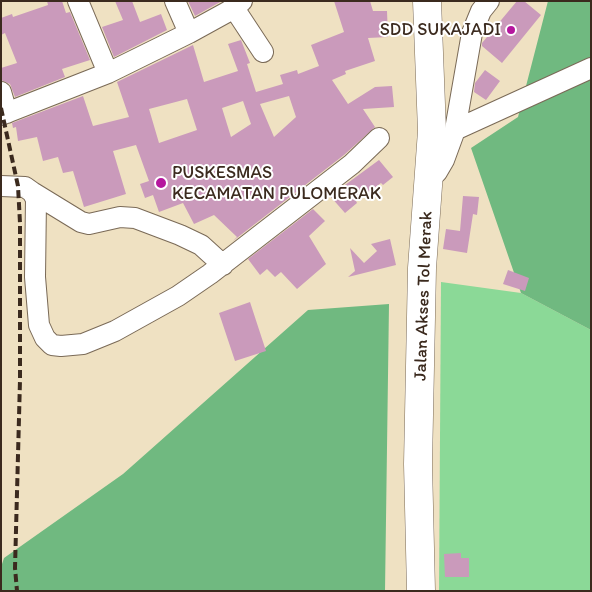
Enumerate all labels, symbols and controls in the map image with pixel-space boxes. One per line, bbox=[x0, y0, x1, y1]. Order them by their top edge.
place label: SDD SUKAJADI bbox=[380, 19, 501, 41]
marker: SDD SUKAJADI bbox=[505, 24, 517, 36]
place label: PUSKESMAS KECAMATAN PULOMERAK bbox=[172, 162, 381, 204]
marker: PUSKESMAS KECAMATAN PULOMERAK bbox=[154, 176, 168, 190]
street label: Jalan Akses Tol Merak bbox=[410, 211, 438, 381]

